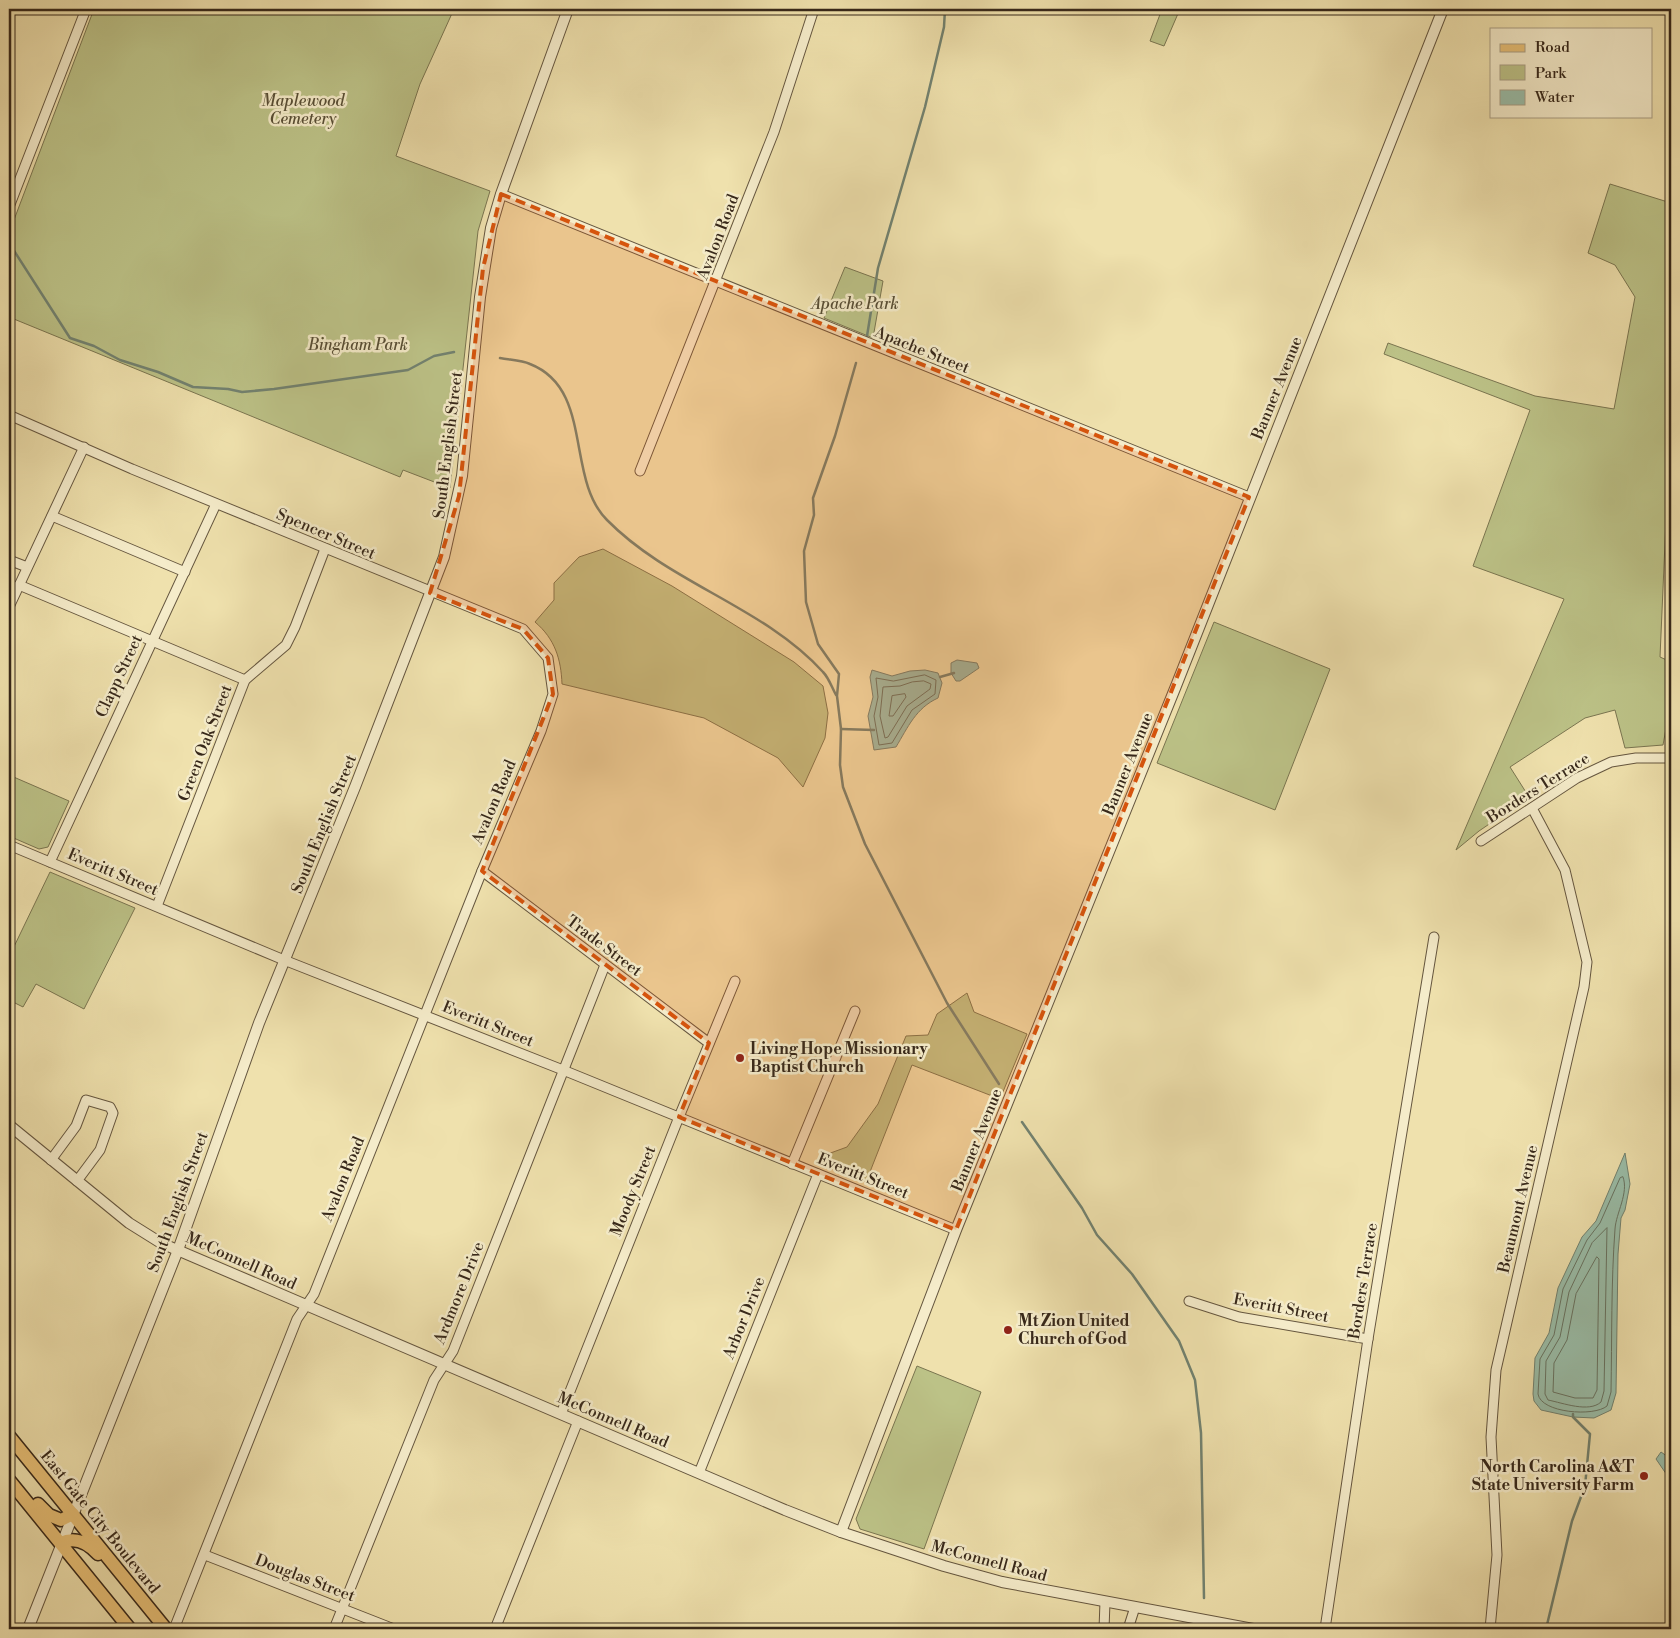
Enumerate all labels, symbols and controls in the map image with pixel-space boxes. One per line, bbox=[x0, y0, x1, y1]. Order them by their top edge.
legend bbox=[1490, 28, 1652, 118]
text: Road bbox=[1535, 38, 1570, 57]
text: Park bbox=[1535, 64, 1567, 83]
text: Water bbox=[1534, 88, 1575, 107]
park label: Maplewood Cemetery bbox=[262, 91, 346, 129]
street label: Avalon Road bbox=[692, 191, 743, 283]
park label: Apache Park bbox=[809, 294, 899, 314]
street label: Apache Street bbox=[871, 322, 973, 378]
street label: Banner Avenue bbox=[1247, 334, 1307, 443]
park label: Bingham Park bbox=[307, 335, 408, 355]
street label: South English Street bbox=[429, 370, 467, 520]
street label: Spencer Street bbox=[273, 504, 379, 564]
street label: Clapp Street bbox=[91, 631, 147, 721]
street label: Green Oak Street bbox=[174, 682, 237, 804]
street label: Banner Avenue bbox=[1098, 710, 1158, 819]
street label: Borders Terrace bbox=[1482, 748, 1593, 828]
street label: South English Street bbox=[287, 751, 361, 896]
street label: Avalon Road bbox=[467, 757, 521, 848]
street label: Everitt Street bbox=[65, 844, 162, 900]
street label: Trade Street bbox=[562, 911, 646, 981]
street label: Everitt Street bbox=[439, 997, 537, 1052]
place label: Living Hope Missionary Baptist Church bbox=[750, 1039, 929, 1077]
marker: Living Hope Missionary Baptist Church bbox=[734, 1052, 746, 1064]
street label: Banner Avenue bbox=[947, 1086, 1007, 1195]
street label: South English Street bbox=[143, 1129, 213, 1275]
street label: Avalon Road bbox=[317, 1134, 369, 1225]
street label: Moody Street bbox=[606, 1142, 660, 1239]
street label: Beaumont Avenue bbox=[1493, 1143, 1542, 1276]
street label: Everitt Street bbox=[814, 1149, 912, 1204]
street label: Borders Terrace bbox=[1344, 1221, 1382, 1342]
street label: McConnell Road bbox=[182, 1228, 300, 1294]
street label: Ardmore Drive bbox=[429, 1239, 489, 1348]
street label: Arbor Drive bbox=[718, 1274, 770, 1363]
street label: Everitt Street bbox=[1232, 1289, 1331, 1327]
place label: Mt Zion United Church of God bbox=[1018, 1311, 1130, 1349]
marker: Mt Zion United Church of God bbox=[1002, 1324, 1014, 1336]
street label: McConnell Road bbox=[554, 1388, 672, 1452]
street label: East Gate City Boulevard bbox=[36, 1446, 164, 1598]
place label: North Carolina A&T State University Farm bbox=[1472, 1457, 1634, 1495]
marker: North Carolina A&T State University Farm bbox=[1638, 1470, 1650, 1482]
street label: McConnell Road bbox=[929, 1536, 1049, 1586]
street label: Douglas Street bbox=[252, 1550, 358, 1606]

